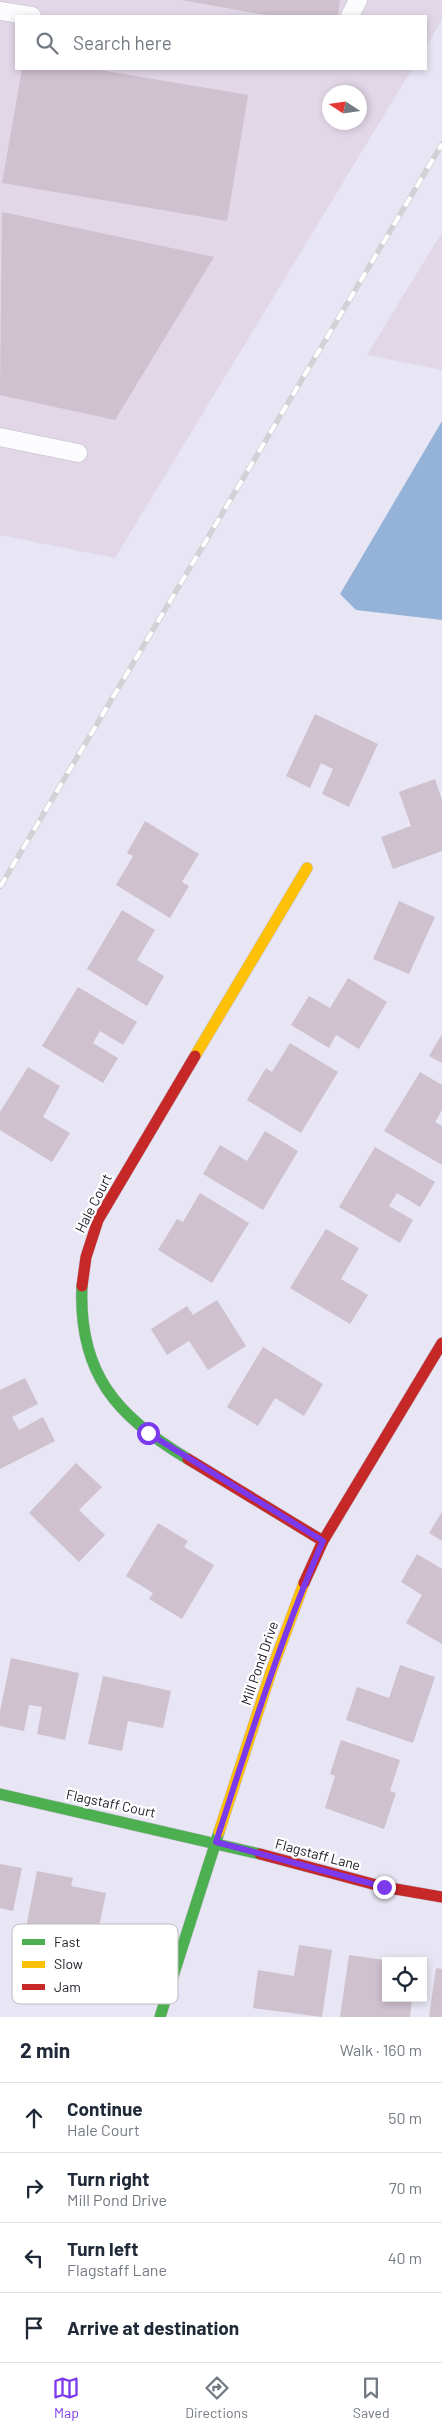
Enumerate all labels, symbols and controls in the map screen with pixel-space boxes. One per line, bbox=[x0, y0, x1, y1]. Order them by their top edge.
search box bbox=[15, 15, 427, 70]
icon: search bbox=[33, 29, 61, 57]
text: Search here bbox=[73, 31, 172, 54]
north arrow bbox=[322, 85, 367, 130]
street label: Hale Court bbox=[71, 1171, 115, 1235]
route start bbox=[137, 1422, 160, 1445]
street label: Mill Pond Drive bbox=[237, 1619, 281, 1707]
street label: Flagstaff Court bbox=[65, 1785, 157, 1821]
street label: Flagstaff Lane bbox=[274, 1834, 362, 1874]
route end bbox=[373, 1876, 396, 1899]
legend bbox=[12, 1924, 178, 2004]
text: Fast bbox=[54, 1933, 80, 1950]
text: Slow bbox=[54, 1955, 83, 1972]
map controls bbox=[382, 1957, 427, 2002]
button: locate bbox=[382, 1957, 427, 2002]
text: Jam bbox=[54, 1978, 81, 1995]
text: 2 min bbox=[20, 2037, 70, 2062]
text: Walk · 160 m bbox=[340, 2040, 422, 2059]
text: Continue bbox=[67, 2097, 143, 2120]
icon: ahead bbox=[20, 2104, 48, 2132]
text: 50 m bbox=[388, 2108, 422, 2127]
text: Hale Court bbox=[67, 2120, 140, 2139]
text: Turn right bbox=[67, 2167, 149, 2190]
icon: right bbox=[20, 2174, 48, 2202]
text: 70 m bbox=[389, 2178, 422, 2197]
text: Mill Pond Drive bbox=[67, 2190, 167, 2209]
text: Turn left bbox=[67, 2237, 138, 2260]
icon: left bbox=[20, 2244, 48, 2272]
text: 40 m bbox=[388, 2248, 422, 2267]
text: Flagstaff Lane bbox=[67, 2260, 167, 2279]
icon: arrive bbox=[20, 2314, 48, 2342]
text: Arrive at destination bbox=[67, 2316, 239, 2339]
tab: Map bbox=[52, 2374, 80, 2421]
tab: Directions bbox=[185, 2374, 248, 2421]
tab: Saved bbox=[353, 2374, 390, 2421]

